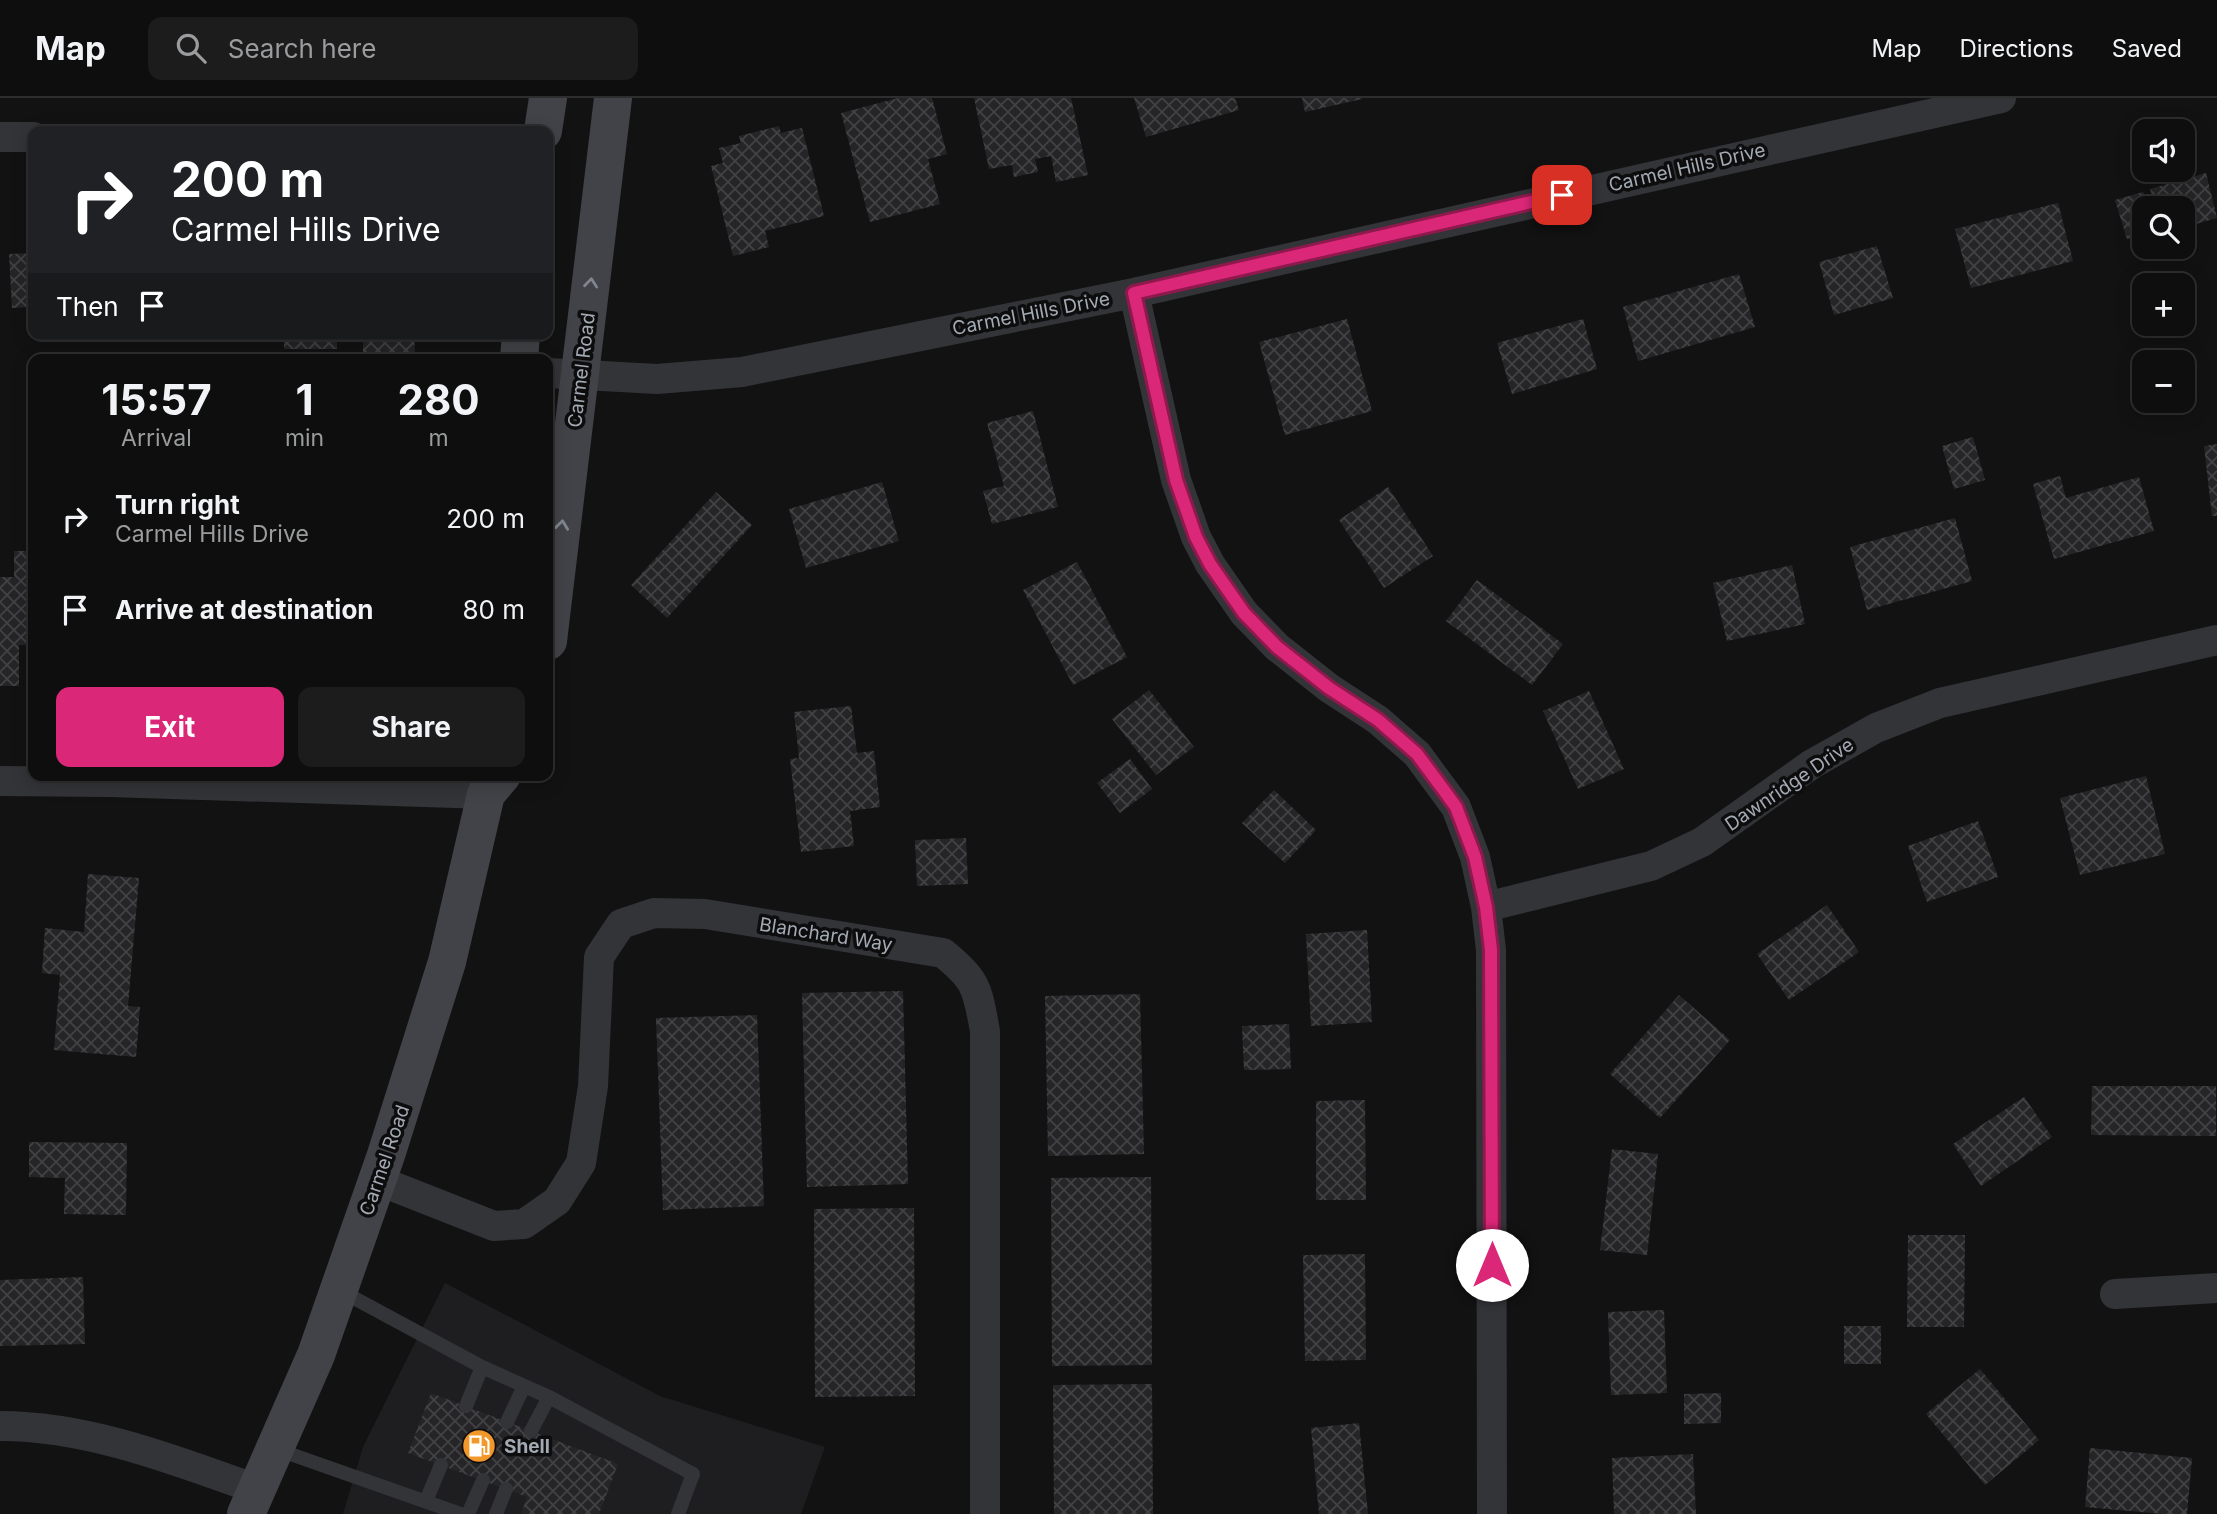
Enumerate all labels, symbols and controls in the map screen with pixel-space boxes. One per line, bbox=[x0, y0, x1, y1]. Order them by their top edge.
search box bbox=[148, 17, 638, 80]
text: Map bbox=[35, 28, 106, 68]
icon: search bbox=[172, 29, 210, 67]
text: Search here bbox=[228, 33, 376, 64]
text: Map bbox=[1872, 34, 1921, 63]
text: Directions bbox=[1959, 34, 2074, 63]
text: Saved bbox=[2112, 34, 2182, 63]
map controls bbox=[2132, 119, 2195, 413]
button: sound bbox=[2132, 119, 2195, 182]
street label: Carmel Hills Drive bbox=[1607, 138, 1768, 197]
text: 200 m bbox=[171, 150, 324, 209]
icon: right bbox=[56, 154, 147, 245]
pin bbox=[1532, 165, 1592, 225]
icon: arrive bbox=[1543, 176, 1581, 214]
button: search bbox=[2132, 196, 2195, 259]
text: Carmel Hills Drive bbox=[171, 210, 441, 249]
button: + bbox=[2132, 273, 2195, 336]
one-way arrow bbox=[584, 277, 599, 289]
icon: arrive bbox=[133, 287, 171, 325]
street label: Carmel Hills Drive bbox=[950, 287, 1112, 340]
text: Then bbox=[56, 291, 119, 322]
street label: Carmel Road bbox=[563, 311, 600, 429]
button: − bbox=[2132, 350, 2195, 413]
text: 15:57 bbox=[101, 374, 212, 425]
text: 1 bbox=[296, 374, 314, 425]
text: 280 bbox=[398, 374, 480, 425]
text: Arrival bbox=[121, 424, 192, 452]
text: min bbox=[285, 424, 324, 452]
text: m bbox=[429, 424, 449, 452]
text: Turn right bbox=[115, 489, 240, 520]
icon: right bbox=[56, 500, 94, 538]
text: 200 m bbox=[446, 503, 525, 534]
one-way arrow bbox=[555, 519, 570, 531]
text: Carmel Hills Drive bbox=[115, 520, 309, 548]
icon: arrive bbox=[56, 591, 94, 629]
text: Arrive at destination bbox=[115, 594, 374, 625]
text: 80 m bbox=[462, 594, 525, 625]
button: Exit bbox=[56, 687, 284, 767]
button: Share bbox=[298, 687, 525, 767]
street label: Dawnridge Drive bbox=[1721, 733, 1858, 836]
street label: Blanchard Way bbox=[758, 913, 894, 956]
street label: Carmel Road bbox=[355, 1102, 414, 1219]
position arrow bbox=[1455, 1228, 1529, 1302]
fuel station icon: Shell bbox=[460, 1427, 498, 1465]
place label: Shell bbox=[504, 1435, 550, 1458]

